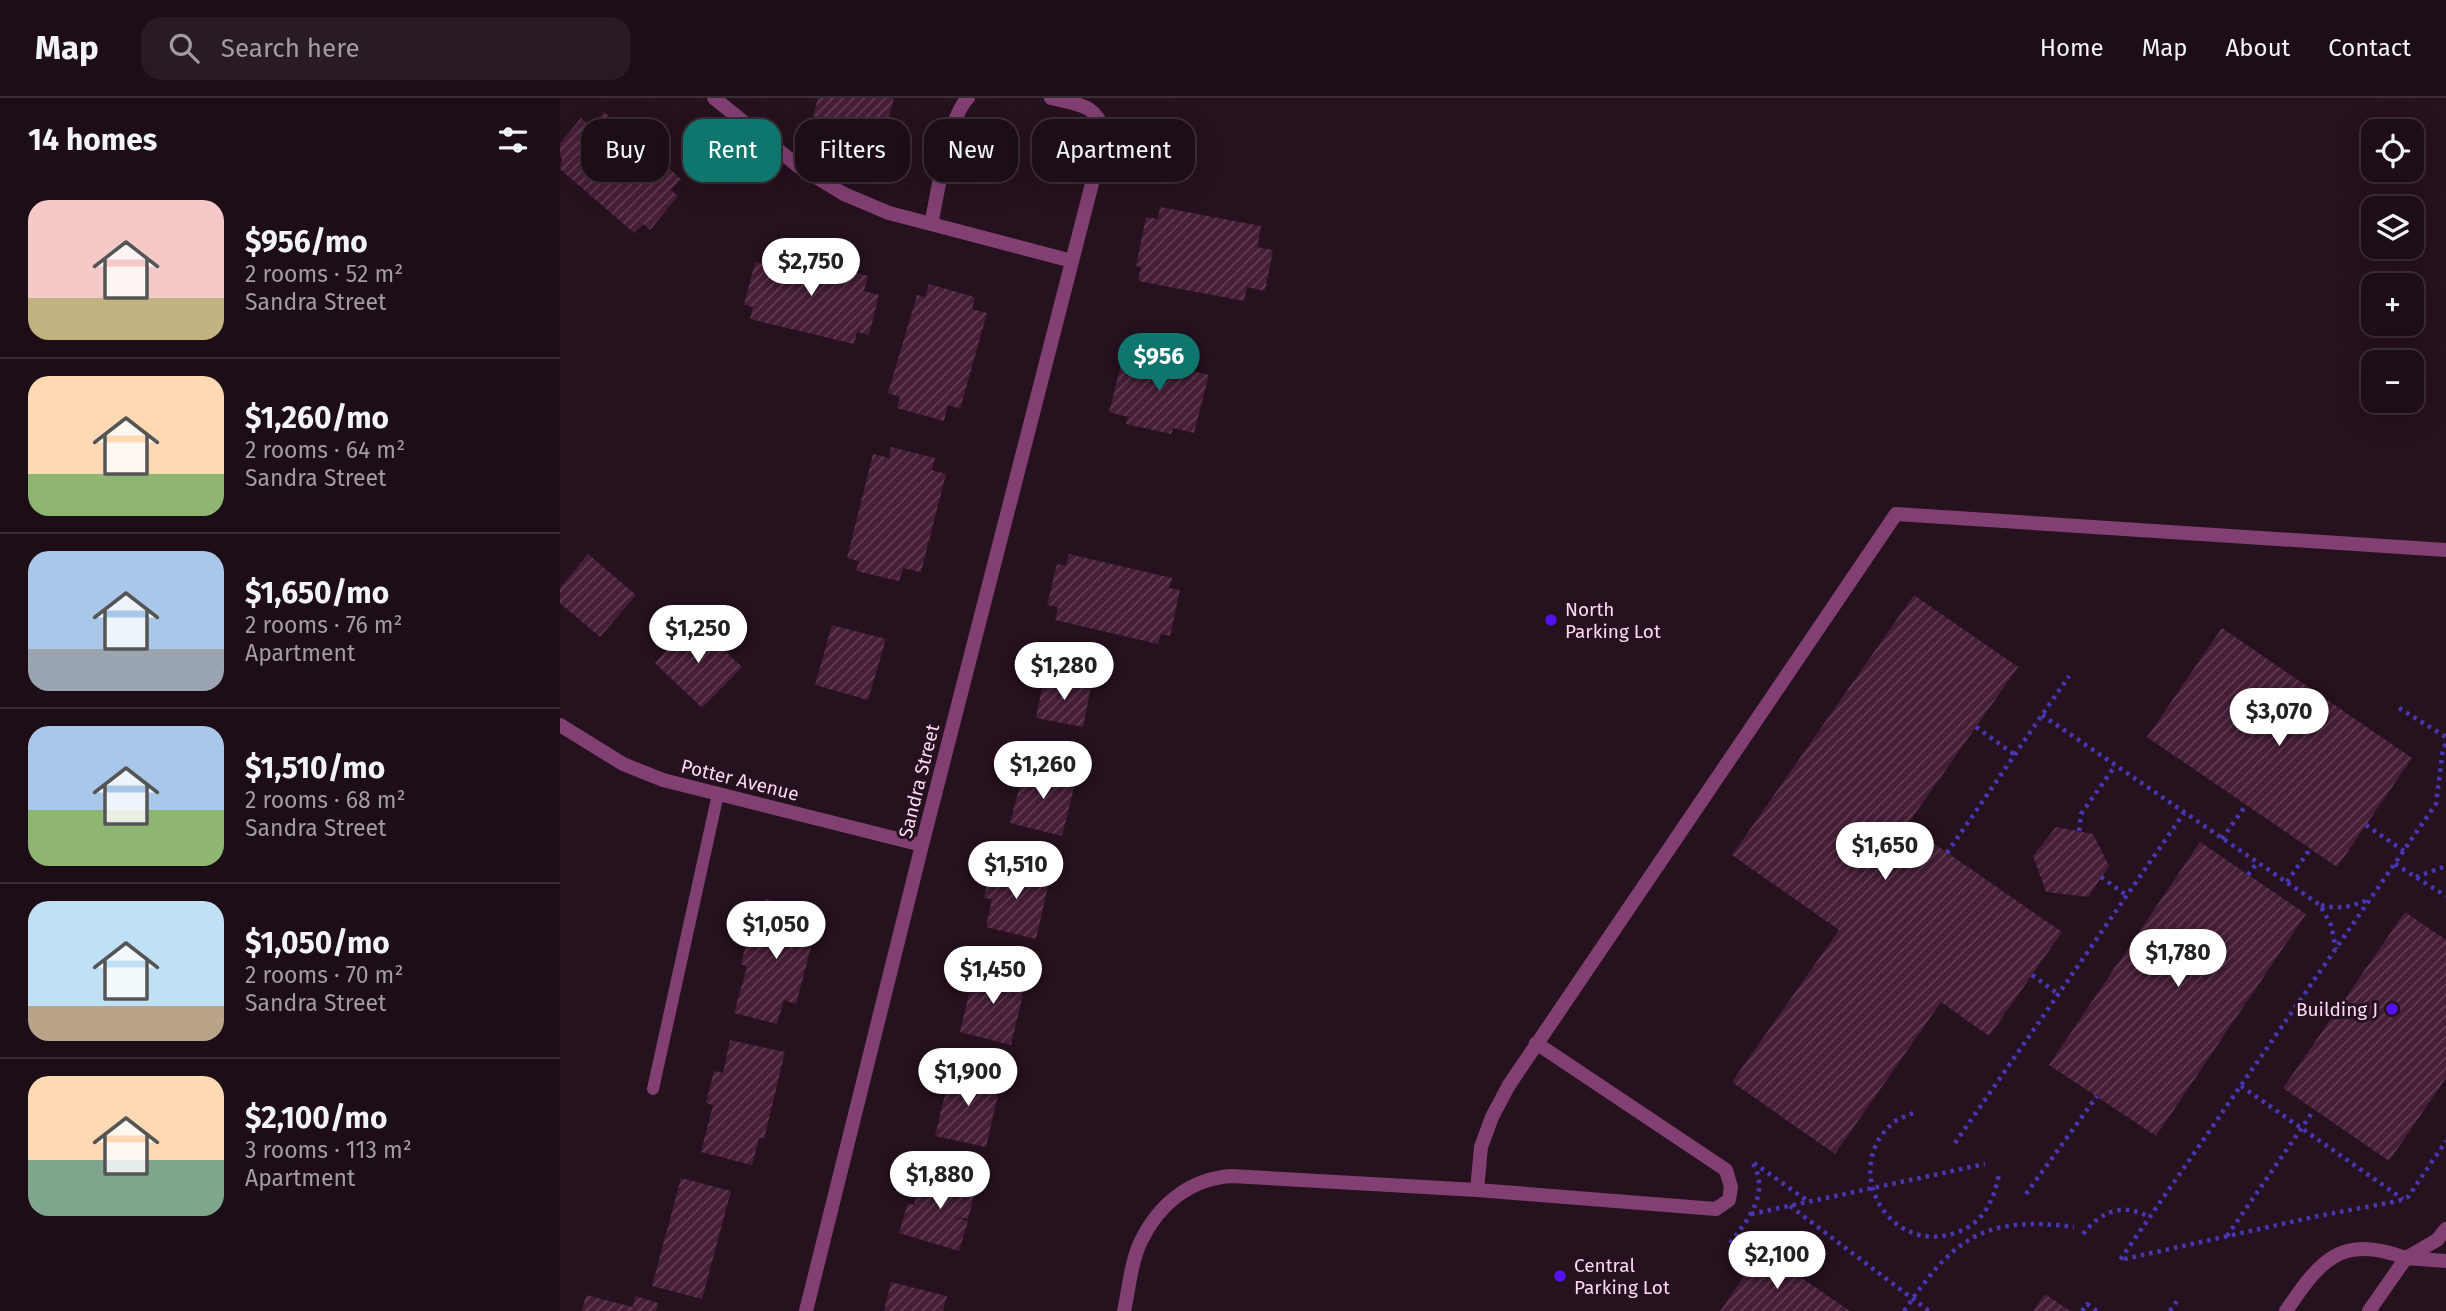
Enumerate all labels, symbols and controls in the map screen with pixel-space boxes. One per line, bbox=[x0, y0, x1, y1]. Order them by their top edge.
search box bbox=[141, 17, 631, 80]
text: Map bbox=[35, 28, 99, 68]
icon: search bbox=[165, 29, 203, 67]
text: Search here bbox=[221, 33, 360, 64]
text: Home bbox=[2040, 34, 2104, 62]
text: Map bbox=[2142, 34, 2188, 62]
text: About bbox=[2226, 34, 2290, 62]
text: Contact bbox=[2328, 34, 2411, 62]
chip: Buy bbox=[581, 119, 669, 182]
chip: Rent bbox=[683, 119, 781, 182]
chip: Filters bbox=[795, 119, 910, 182]
chip: New bbox=[924, 119, 1018, 182]
chip: Apartment bbox=[1032, 119, 1195, 182]
map controls bbox=[2361, 119, 2424, 413]
button: locate bbox=[2361, 119, 2424, 182]
icon: filters bbox=[494, 121, 532, 159]
text: 14 homes bbox=[28, 122, 157, 158]
button: layers bbox=[2361, 196, 2424, 259]
text: $956/mo bbox=[245, 224, 368, 260]
icon: home bbox=[84, 228, 168, 312]
pin: $2,750 bbox=[754, 238, 868, 298]
text: $2,750 bbox=[778, 247, 844, 275]
text: 2 rooms · 52 m² bbox=[245, 260, 403, 288]
button: + bbox=[2361, 273, 2424, 336]
text: Sandra Street bbox=[245, 288, 386, 316]
pin: $956 bbox=[1118, 334, 1200, 393]
text: $956 bbox=[1134, 342, 1184, 370]
button: − bbox=[2361, 350, 2424, 413]
text: $1,260/mo bbox=[245, 400, 389, 436]
icon: home bbox=[84, 404, 168, 488]
text: 2 rooms · 64 m² bbox=[245, 436, 405, 464]
text: Sandra Street bbox=[245, 464, 386, 492]
text: $1,650/mo bbox=[245, 575, 389, 611]
icon: home bbox=[84, 579, 168, 663]
place label: North Parking Lot bbox=[1565, 598, 1661, 643]
pin: $1,250 bbox=[641, 606, 755, 665]
text: 2 rooms · 76 m² bbox=[245, 611, 403, 639]
marker: North Parking Lot bbox=[1543, 612, 1559, 628]
text: $1,250 bbox=[665, 614, 731, 642]
text: Apartment bbox=[245, 639, 355, 667]
pin: $1,280 bbox=[1007, 642, 1121, 702]
text: $1,280 bbox=[1031, 651, 1097, 679]
pin: $3,070 bbox=[2222, 688, 2336, 748]
text: $3,070 bbox=[2246, 697, 2312, 725]
street label: Sandra Street bbox=[894, 721, 944, 840]
pin: $1,260 bbox=[986, 742, 1100, 801]
text: $1,510/mo bbox=[245, 750, 385, 786]
text: $1,260 bbox=[1010, 750, 1076, 778]
icon: home bbox=[84, 754, 168, 838]
street label: Potter Avenue bbox=[679, 754, 801, 806]
text: 2 rooms · 68 m² bbox=[245, 786, 406, 814]
text: Sandra Street bbox=[245, 814, 386, 842]
pin: $1,650 bbox=[1828, 822, 1942, 882]
text: $1,650 bbox=[1852, 831, 1918, 859]
pin: $1,510 bbox=[959, 842, 1073, 901]
text: $1,510 bbox=[984, 850, 1048, 878]
pin: $1,050 bbox=[719, 902, 833, 961]
text: $1,050 bbox=[743, 910, 809, 938]
text: $1,050/mo bbox=[245, 925, 390, 961]
icon: home bbox=[84, 929, 168, 1013]
pin: $1,780 bbox=[2121, 930, 2235, 989]
text: $1,780 bbox=[2145, 938, 2211, 966]
pin: $1,450 bbox=[936, 946, 1050, 1006]
text: $1,450 bbox=[960, 955, 1026, 983]
text: 2 rooms · 70 m² bbox=[245, 961, 403, 989]
text: Sandra Street bbox=[245, 989, 386, 1017]
place label: Building J bbox=[2296, 998, 2378, 1021]
marker: Building J bbox=[2384, 1001, 2400, 1017]
pin: $1,900 bbox=[911, 1048, 1025, 1108]
text: $1,900 bbox=[934, 1057, 1002, 1085]
text: $2,100/mo bbox=[245, 1100, 387, 1136]
icon: home bbox=[84, 1104, 168, 1188]
text: 3 rooms · 113 m² bbox=[245, 1136, 412, 1164]
pin: $1,880 bbox=[883, 1152, 997, 1211]
text: $1,880 bbox=[906, 1160, 974, 1188]
text: Apartment bbox=[245, 1164, 355, 1192]
pin: $2,100 bbox=[1720, 1232, 1834, 1291]
text: $2,100 bbox=[1744, 1240, 1810, 1268]
place label: Central Parking Lot bbox=[1574, 1254, 1670, 1299]
marker: Central Parking Lot bbox=[1552, 1268, 1568, 1284]

